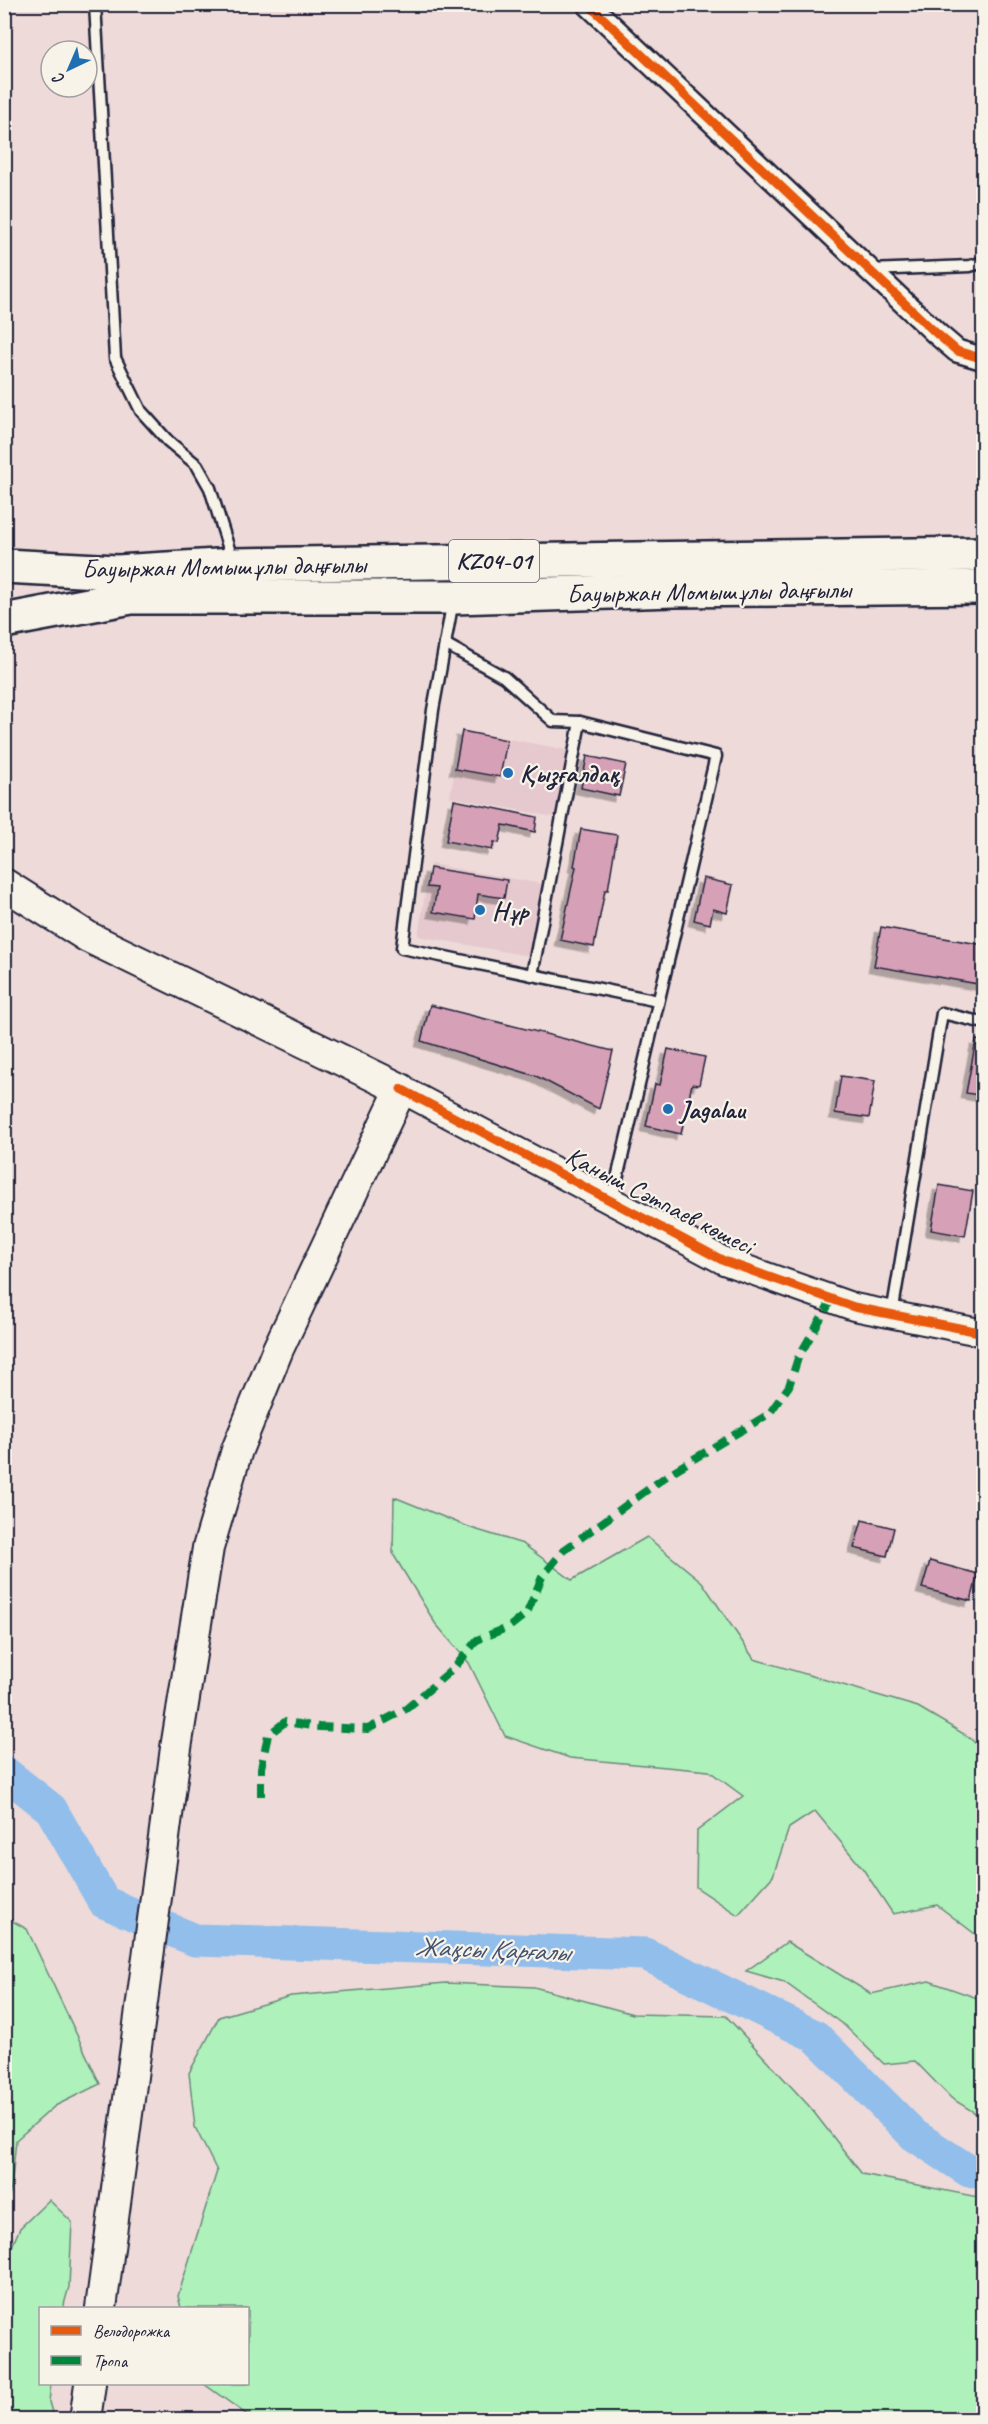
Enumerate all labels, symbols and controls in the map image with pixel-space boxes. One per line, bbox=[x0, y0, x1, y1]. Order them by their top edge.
north arrow bbox=[39, 39, 99, 99]
text: С bbox=[48, 68, 69, 89]
road number: KZ04-01 bbox=[449, 540, 539, 582]
street label: Бауыржан Момышұлы даңғылы bbox=[82, 547, 369, 585]
street label: Бауыржан Момышұлы даңғылы bbox=[567, 572, 854, 610]
place label: Қызғалдақ bbox=[520, 757, 621, 790]
marker: Қызғалдақ bbox=[501, 766, 515, 780]
place label: Нұр bbox=[492, 894, 531, 927]
marker: Нұр bbox=[473, 903, 487, 917]
place label: Jagalau bbox=[678, 1093, 747, 1126]
marker: Jagalau bbox=[661, 1102, 675, 1116]
street label: Қаныш Сәтпаев көшесі bbox=[560, 1139, 762, 1263]
water label: Жақсы Қарғалы bbox=[414, 1929, 574, 1969]
legend bbox=[39, 2307, 249, 2385]
text: Велодорожка bbox=[93, 2320, 171, 2342]
text: Тропа bbox=[93, 2350, 129, 2372]

